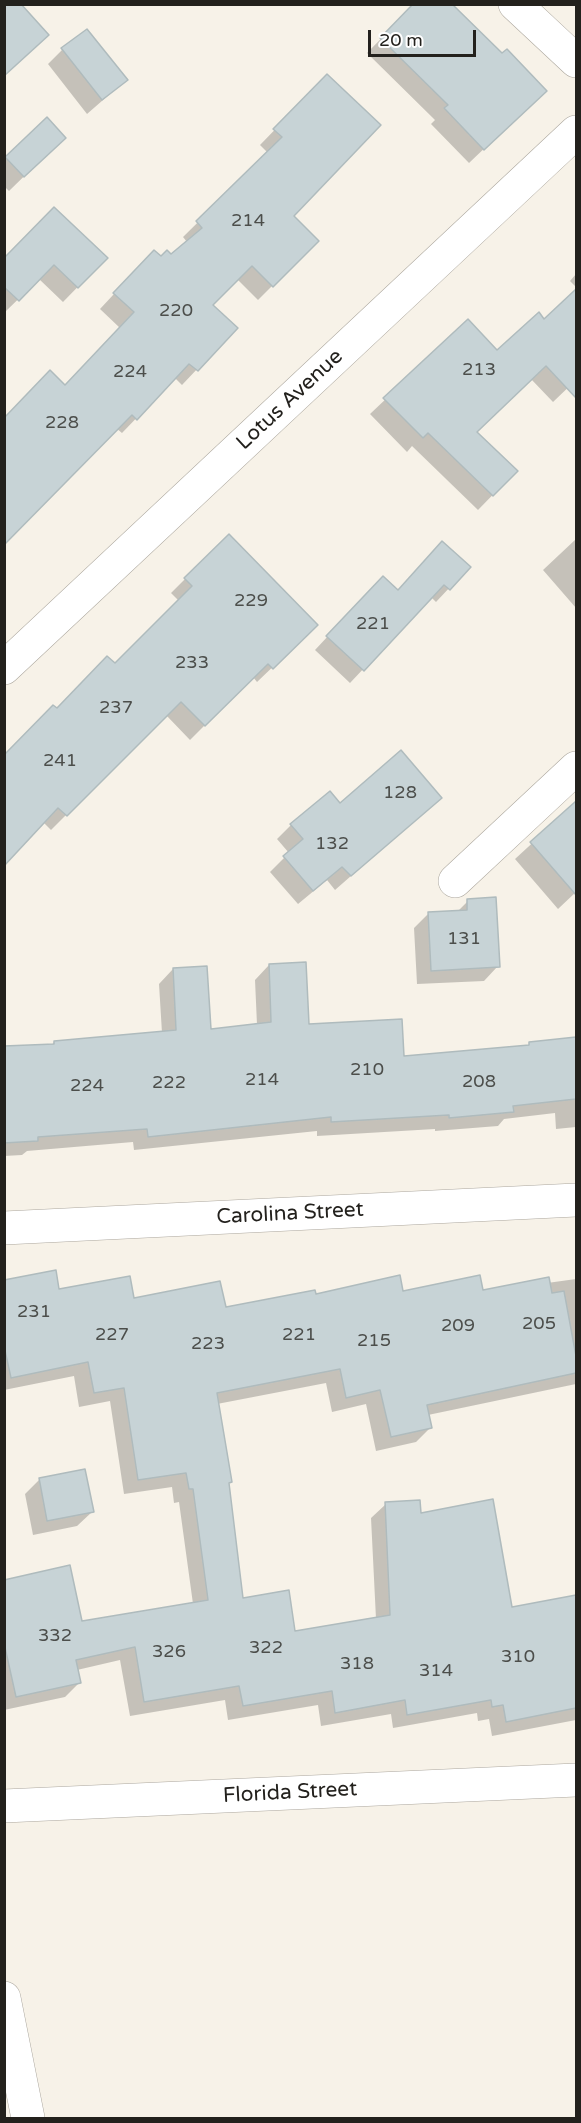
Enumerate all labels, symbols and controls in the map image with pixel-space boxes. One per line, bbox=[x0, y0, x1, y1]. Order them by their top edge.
scale bar bbox=[371, 18, 479, 56]
text: 20 m bbox=[379, 29, 423, 51]
house number: 214 bbox=[231, 210, 265, 232]
house number: 220 bbox=[159, 300, 193, 322]
street label: Lotus Avenue bbox=[232, 344, 348, 456]
house number: 213 bbox=[462, 359, 496, 381]
house number: 224 bbox=[113, 361, 147, 383]
house number: 228 bbox=[45, 412, 79, 434]
house number: 229 bbox=[234, 590, 268, 612]
house number: 221 bbox=[356, 613, 390, 635]
house number: 233 bbox=[175, 652, 209, 674]
house number: 237 bbox=[99, 697, 133, 719]
house number: 241 bbox=[43, 750, 77, 772]
house number: 128 bbox=[383, 782, 417, 804]
house number: 132 bbox=[315, 833, 349, 855]
house number: 131 bbox=[447, 928, 481, 950]
house number: 210 bbox=[350, 1059, 384, 1081]
house number: 214 bbox=[245, 1069, 279, 1091]
house number: 208 bbox=[462, 1071, 496, 1093]
house number: 222 bbox=[152, 1072, 186, 1094]
house number: 224 bbox=[70, 1075, 104, 1097]
street label: Carolina Street bbox=[216, 1198, 364, 1230]
house number: 231 bbox=[17, 1301, 51, 1323]
house number: 205 bbox=[522, 1313, 556, 1335]
house number: 209 bbox=[441, 1315, 475, 1337]
house number: 227 bbox=[95, 1324, 129, 1346]
house number: 221 bbox=[282, 1324, 316, 1346]
house number: 215 bbox=[357, 1330, 391, 1352]
house number: 223 bbox=[191, 1333, 225, 1355]
house number: 332 bbox=[38, 1625, 72, 1647]
house number: 322 bbox=[249, 1637, 283, 1659]
house number: 326 bbox=[152, 1641, 186, 1663]
house number: 310 bbox=[501, 1646, 535, 1668]
house number: 318 bbox=[340, 1653, 374, 1675]
house number: 314 bbox=[419, 1660, 453, 1682]
street label: Florida Street bbox=[222, 1777, 358, 1809]

